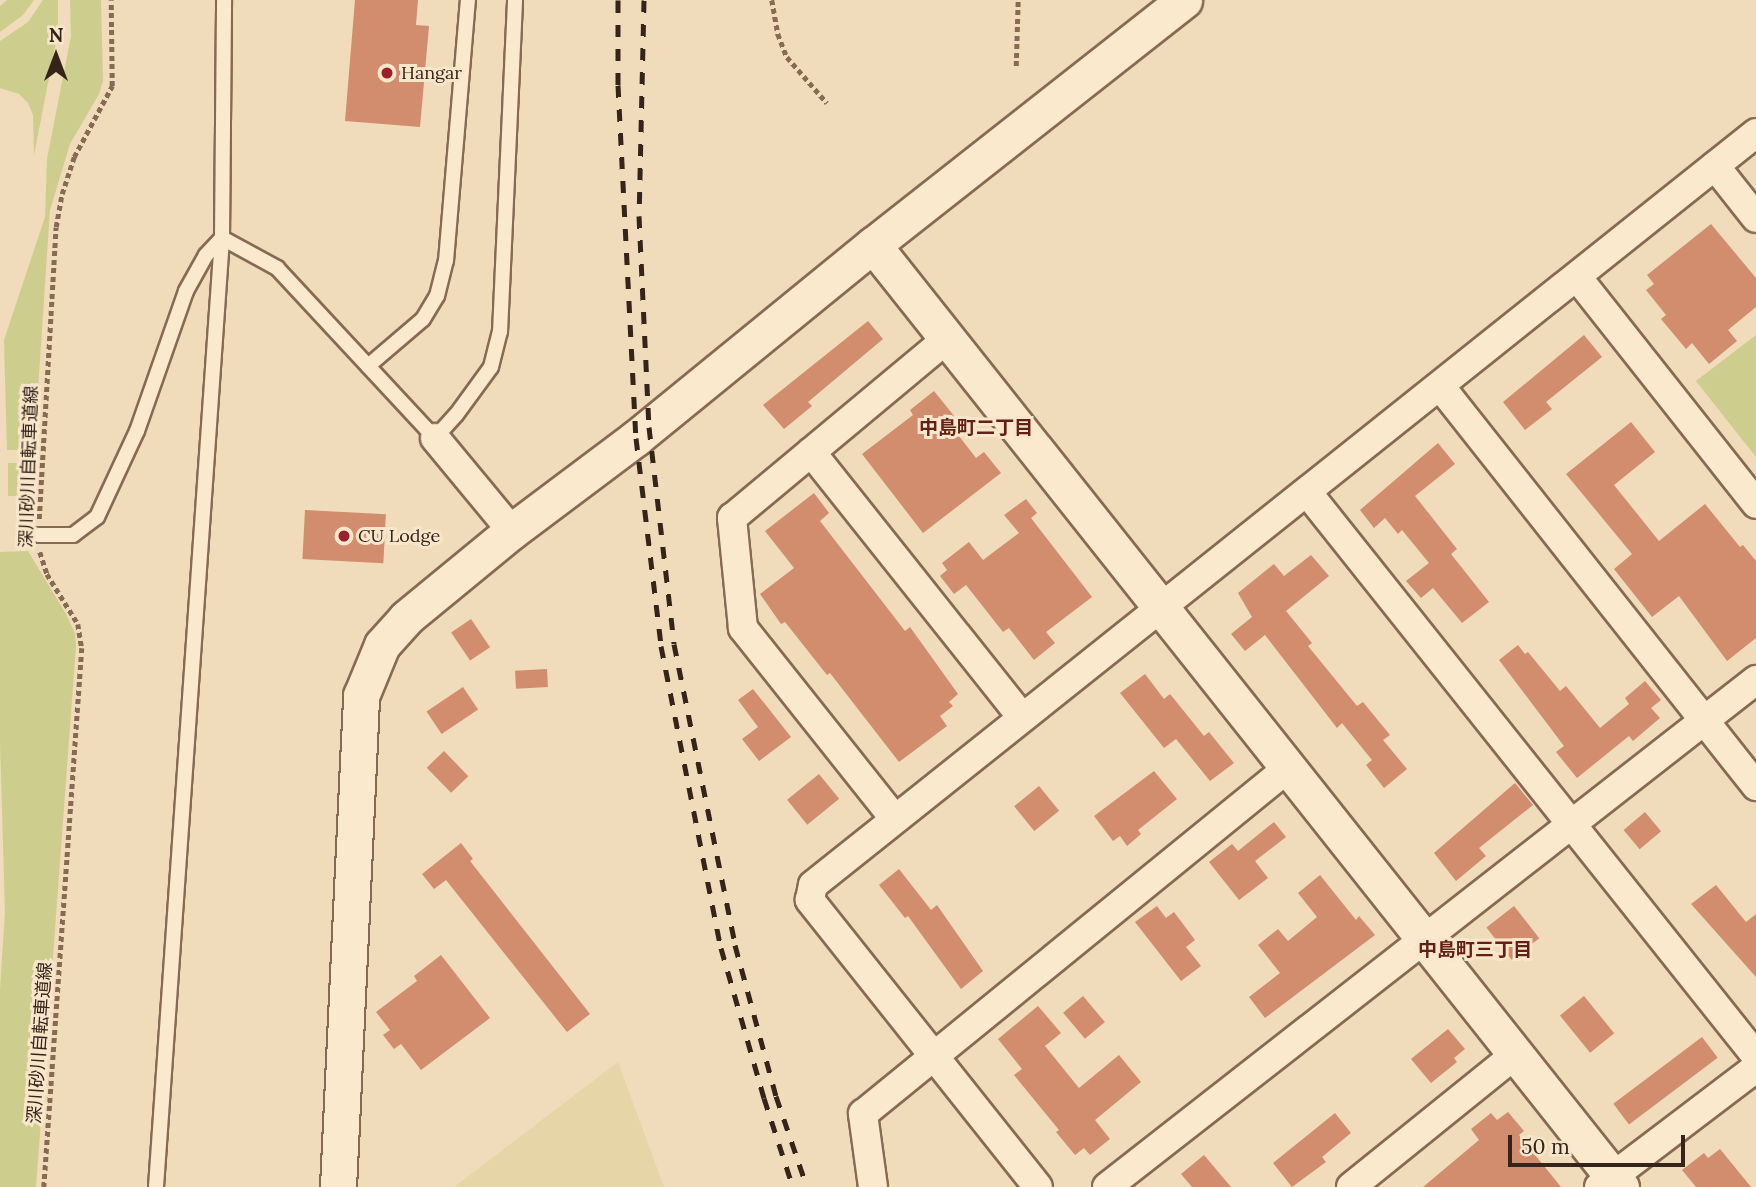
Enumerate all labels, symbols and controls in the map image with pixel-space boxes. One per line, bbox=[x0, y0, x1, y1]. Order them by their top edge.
north arrow bbox=[21, 21, 91, 91]
text: N bbox=[49, 23, 63, 47]
place label: Hangar bbox=[401, 62, 462, 84]
marker: Hangar bbox=[379, 65, 395, 81]
street label: 深川砂川自転車道線 bbox=[15, 386, 43, 548]
district label: 中島町二丁目 bbox=[919, 417, 1033, 439]
place label: CU Lodge bbox=[358, 525, 440, 547]
marker: CU Lodge bbox=[336, 528, 352, 544]
district label: 中島町三丁目 bbox=[1418, 939, 1532, 961]
street label: 深川砂川自転車道線 bbox=[24, 961, 56, 1125]
scale bar bbox=[1511, 1120, 1688, 1164]
text: 50 m bbox=[1521, 1133, 1570, 1160]

